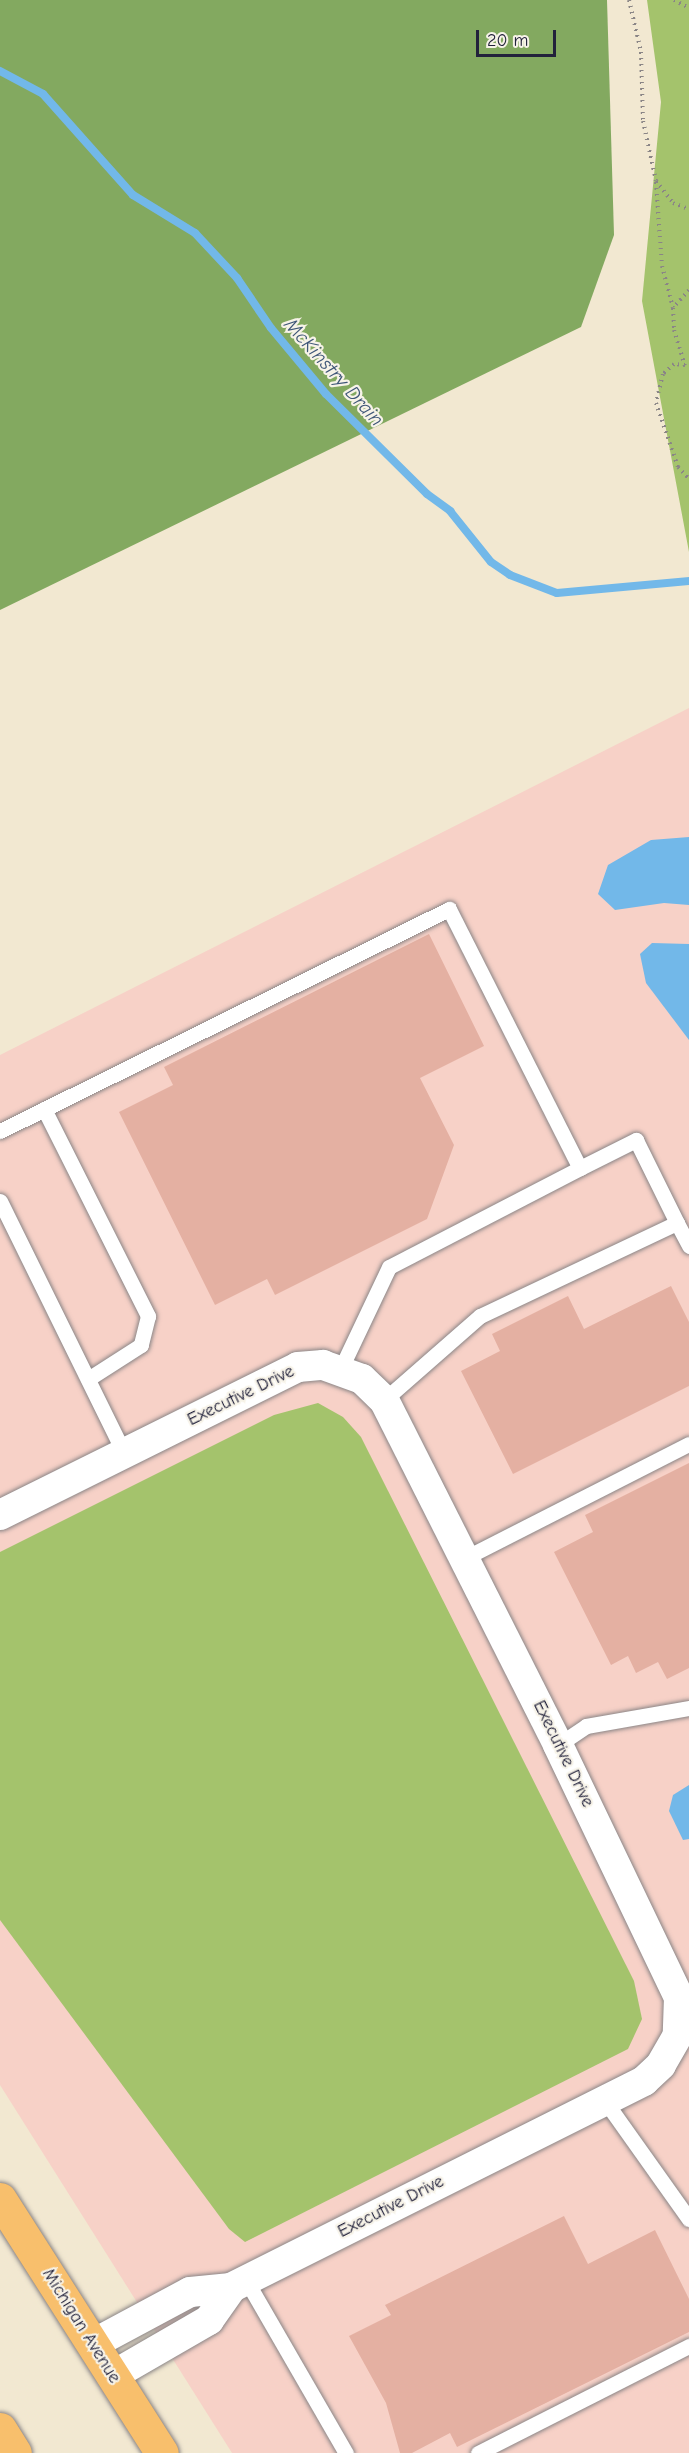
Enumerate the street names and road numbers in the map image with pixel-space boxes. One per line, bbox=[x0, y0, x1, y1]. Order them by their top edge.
street label: Executive Drive bbox=[184, 1361, 298, 1431]
street label: Executive Drive bbox=[528, 1697, 598, 1811]
street label: Executive Drive bbox=[334, 2171, 448, 2243]
street label: Michigan Avenue bbox=[37, 2265, 125, 2387]

